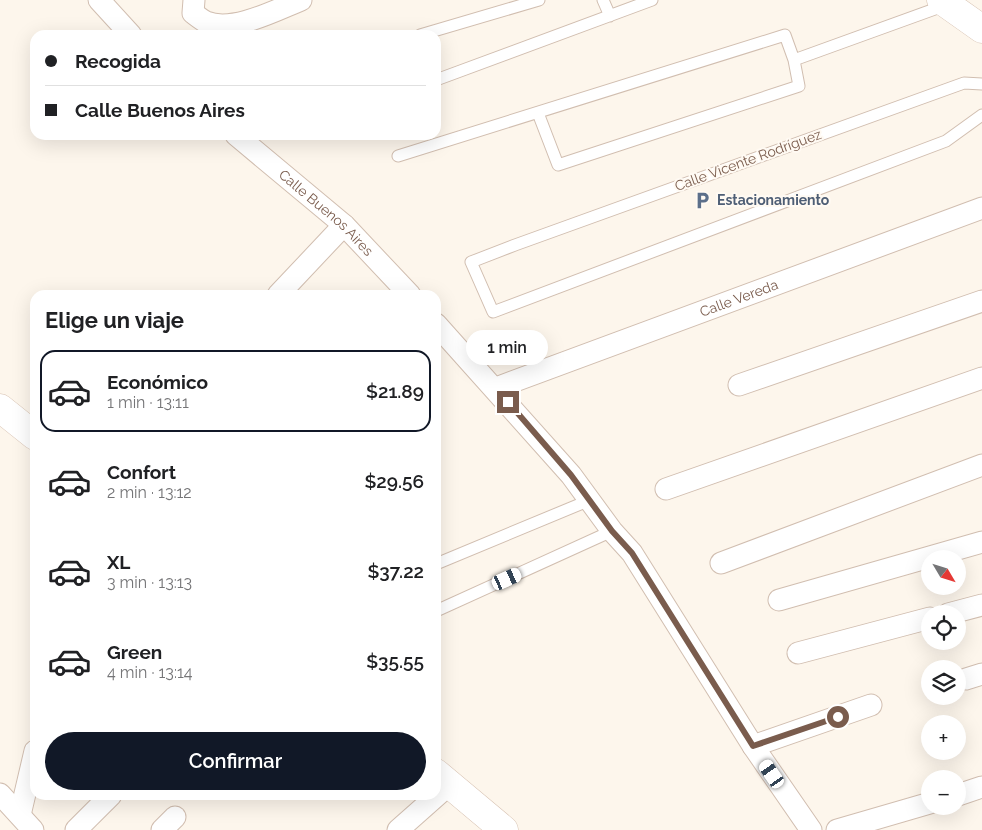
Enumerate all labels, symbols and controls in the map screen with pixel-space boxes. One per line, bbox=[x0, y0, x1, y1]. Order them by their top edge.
text: Recogida bbox=[75, 50, 161, 72]
text: Calle Buenos Aires bbox=[75, 99, 245, 121]
street label: Calle Vicente Rodríguez bbox=[672, 126, 824, 194]
street label: Calle Buenos Aires bbox=[276, 166, 377, 259]
parking icon: Estacionamiento bbox=[693, 190, 713, 210]
place label: Estacionamiento bbox=[717, 192, 830, 208]
street label: Calle Vereda bbox=[698, 276, 780, 320]
text: Elige un viaje bbox=[45, 307, 184, 333]
callout: 1 min bbox=[467, 330, 549, 364]
text: 1 min bbox=[487, 338, 527, 357]
icon: car bbox=[47, 369, 92, 414]
text: Económico bbox=[107, 371, 208, 393]
text: $21.89 bbox=[366, 380, 424, 402]
route end bbox=[497, 391, 519, 413]
text: 1 min · 13:11 bbox=[107, 393, 189, 412]
icon: car bbox=[47, 459, 92, 504]
text: Confort bbox=[107, 461, 176, 483]
text: $29.56 bbox=[364, 470, 424, 492]
text: 2 min · 13:12 bbox=[107, 483, 192, 502]
icon: car bbox=[47, 549, 92, 594]
north arrow bbox=[921, 550, 966, 595]
map controls bbox=[921, 550, 966, 815]
text: XL bbox=[107, 551, 130, 573]
text: $37.22 bbox=[367, 560, 424, 582]
car bbox=[490, 566, 523, 592]
text: 3 min · 13:13 bbox=[107, 573, 192, 592]
button: locate bbox=[921, 605, 966, 650]
icon: car bbox=[47, 639, 92, 684]
text: Green bbox=[107, 641, 162, 663]
text: $35.55 bbox=[366, 650, 424, 672]
button: layers bbox=[921, 660, 966, 705]
text: 4 min · 13:14 bbox=[107, 663, 193, 682]
route start bbox=[827, 706, 849, 728]
button: + bbox=[921, 715, 966, 760]
button: Confirmar bbox=[45, 732, 426, 790]
car bbox=[757, 757, 786, 791]
button: − bbox=[921, 770, 966, 815]

